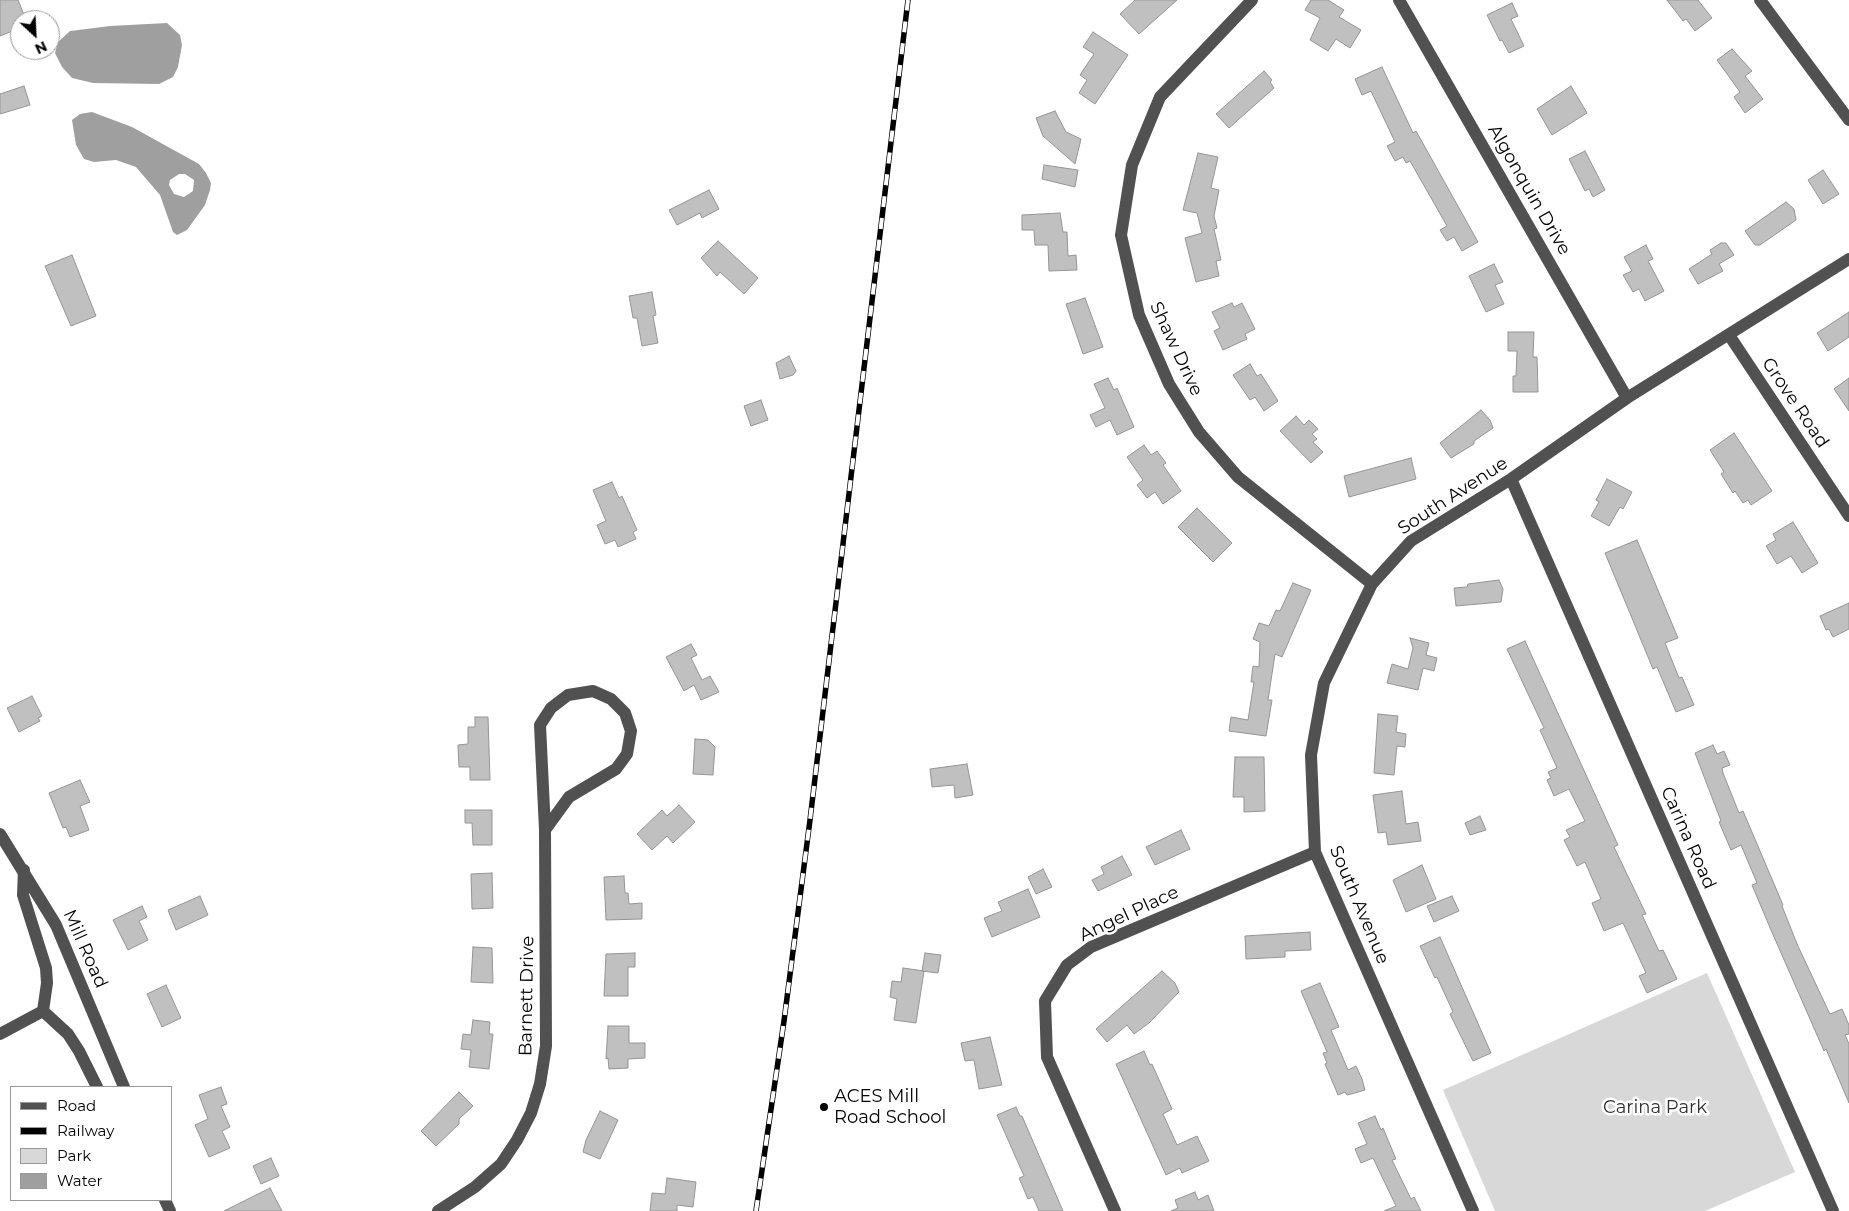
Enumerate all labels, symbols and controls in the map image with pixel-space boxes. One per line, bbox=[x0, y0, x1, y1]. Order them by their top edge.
north arrow bbox=[10, 10, 60, 60]
text: N bbox=[32, 37, 50, 58]
street label: Algonquin Drive bbox=[1483, 121, 1575, 259]
street label: Shaw Drive bbox=[1145, 299, 1207, 399]
street label: Grove Road bbox=[1757, 354, 1833, 452]
street label: South Avenue bbox=[1394, 452, 1512, 540]
street label: Carina Road bbox=[1656, 783, 1720, 893]
street label: South Avenue bbox=[1324, 843, 1394, 967]
street label: Angel Place bbox=[1076, 882, 1182, 946]
street label: Mill Road bbox=[58, 906, 112, 992]
street label: Barnett Drive bbox=[515, 936, 539, 1056]
legend bbox=[10, 1086, 172, 1201]
place label: ACES Mill Road School bbox=[834, 1086, 946, 1128]
text: Road bbox=[57, 1096, 96, 1115]
park label: Carina Park bbox=[1603, 1097, 1707, 1119]
marker: ACES Mill Road School bbox=[818, 1101, 830, 1113]
text: Railway bbox=[57, 1121, 114, 1140]
text: Park bbox=[57, 1146, 91, 1165]
text: Water bbox=[57, 1171, 103, 1190]

